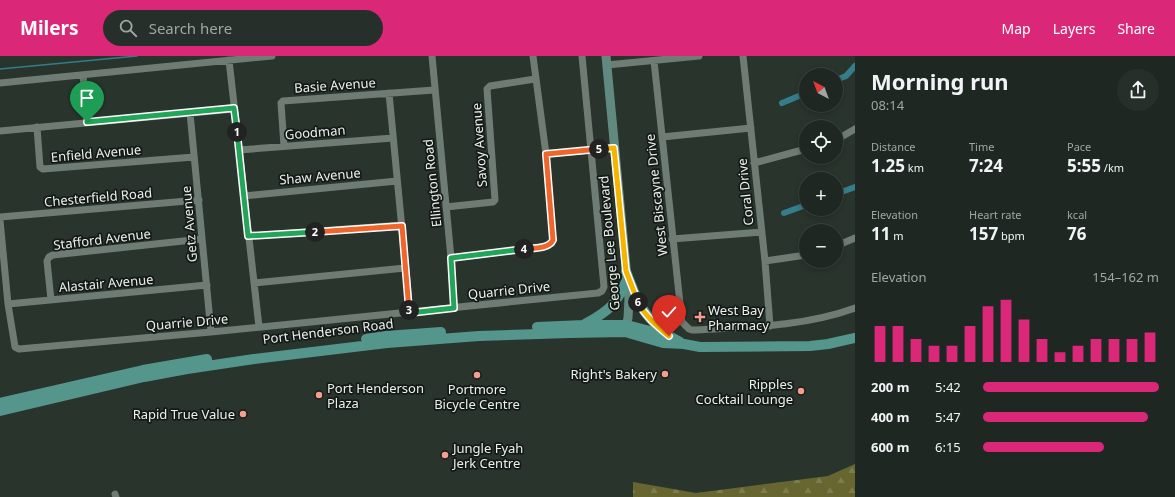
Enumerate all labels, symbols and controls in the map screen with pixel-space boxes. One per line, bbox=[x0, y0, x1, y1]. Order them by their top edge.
search box bbox=[103, 10, 383, 46]
text: Milers bbox=[20, 15, 79, 41]
icon: search bbox=[117, 17, 139, 39]
text: Search here bbox=[149, 18, 232, 38]
text: Map bbox=[1002, 19, 1031, 38]
text: Layers bbox=[1053, 19, 1095, 38]
text: Share bbox=[1117, 19, 1155, 38]
text: Morning run bbox=[871, 66, 1009, 96]
north arrow bbox=[799, 68, 843, 112]
map controls bbox=[799, 68, 843, 268]
button: share bbox=[1117, 69, 1159, 111]
street label: Basie Avenue bbox=[294, 73, 376, 97]
pin bbox=[70, 81, 104, 122]
icon: arrive bbox=[76, 87, 98, 109]
text: 08:14 bbox=[871, 96, 904, 114]
street label: Savoy Avenue bbox=[467, 102, 491, 188]
street label: Goodman bbox=[284, 120, 346, 144]
button: locate bbox=[799, 120, 843, 164]
pin: 1 bbox=[227, 122, 247, 142]
text: 1 bbox=[234, 124, 240, 139]
street label: West Biscayne Drive bbox=[641, 133, 671, 257]
street label: Ellington Road bbox=[418, 138, 446, 228]
pin: 5 bbox=[589, 139, 609, 159]
text: Distance bbox=[871, 139, 916, 154]
text: Time bbox=[969, 139, 994, 154]
text: Pace bbox=[1067, 139, 1091, 154]
street label: Enfield Avenue bbox=[50, 140, 142, 166]
text: 5 bbox=[596, 141, 602, 156]
text: 1.25 bbox=[871, 154, 905, 177]
text: 7:24 bbox=[969, 154, 1003, 177]
text: 5:55 bbox=[1067, 154, 1101, 177]
street label: Coral Drive bbox=[733, 158, 757, 226]
text: km bbox=[905, 160, 924, 175]
text: /km bbox=[1101, 160, 1124, 175]
street label: Shaw Avenue bbox=[279, 163, 361, 189]
button: + bbox=[799, 172, 843, 216]
street label: George Lee Boulevard bbox=[594, 175, 624, 311]
street label: Chesterfield Road bbox=[43, 183, 153, 211]
street label: Getz Avenue bbox=[177, 185, 201, 263]
text: Elevation bbox=[871, 207, 918, 222]
text: Heart rate bbox=[969, 207, 1022, 222]
text: kcal bbox=[1067, 207, 1087, 222]
pin: 2 bbox=[305, 222, 325, 242]
text: 11 bbox=[871, 222, 890, 245]
text: 157 bbox=[969, 222, 998, 245]
text: 76 bbox=[1067, 222, 1086, 245]
street label: Stafford Avenue bbox=[52, 224, 152, 254]
text: 2 bbox=[312, 224, 318, 239]
button: − bbox=[799, 224, 843, 268]
text: m bbox=[890, 228, 904, 243]
text: bpm bbox=[998, 228, 1025, 243]
pin: 4 bbox=[514, 239, 534, 259]
text: 4 bbox=[521, 241, 527, 256]
text: Elevation bbox=[871, 268, 927, 286]
text: 154–162 m bbox=[1092, 268, 1159, 286]
street label: Alastair Avenue bbox=[58, 270, 154, 296]
street label: Quarrie Drive bbox=[467, 277, 551, 303]
pin: 6 bbox=[628, 292, 648, 312]
text: 6 bbox=[635, 294, 641, 309]
pin bbox=[652, 295, 686, 336]
pin: 3 bbox=[399, 300, 419, 320]
icon: check bbox=[658, 301, 680, 323]
place label: West Bay Pharmacy bbox=[708, 301, 769, 334]
text: 3 bbox=[406, 302, 412, 317]
street label: Quarrie Drive bbox=[145, 309, 229, 335]
marker: West Bay Pharmacy bbox=[695, 312, 705, 322]
street label: Port Henderson Road bbox=[262, 314, 394, 348]
place label: Right's Bakery bbox=[570, 365, 657, 383]
marker: Right's Bakery bbox=[660, 369, 670, 379]
marker: Portmore Bicycle Centre bbox=[472, 370, 482, 380]
place label: Ripples Cocktail Lounge bbox=[696, 375, 793, 408]
text: 200 m bbox=[871, 378, 909, 396]
text: 5:42 bbox=[935, 378, 961, 396]
place label: Port Henderson Plaza bbox=[327, 379, 424, 412]
place label: Portmore Bicycle Centre bbox=[434, 380, 520, 413]
marker: Ripples Cocktail Lounge bbox=[796, 386, 806, 396]
marker: Port Henderson Plaza bbox=[314, 390, 324, 400]
place label: Rapid True Value bbox=[133, 405, 235, 423]
text: 400 m bbox=[871, 408, 909, 426]
text: 5:47 bbox=[935, 408, 961, 426]
marker: Rapid True Value bbox=[238, 409, 248, 419]
text: 600 m bbox=[871, 438, 909, 456]
text: 6:15 bbox=[935, 438, 961, 456]
place label: Jungle Fyah Jerk Centre bbox=[451, 439, 523, 472]
marker: Jungle Fyah Jerk Centre bbox=[440, 450, 450, 460]

